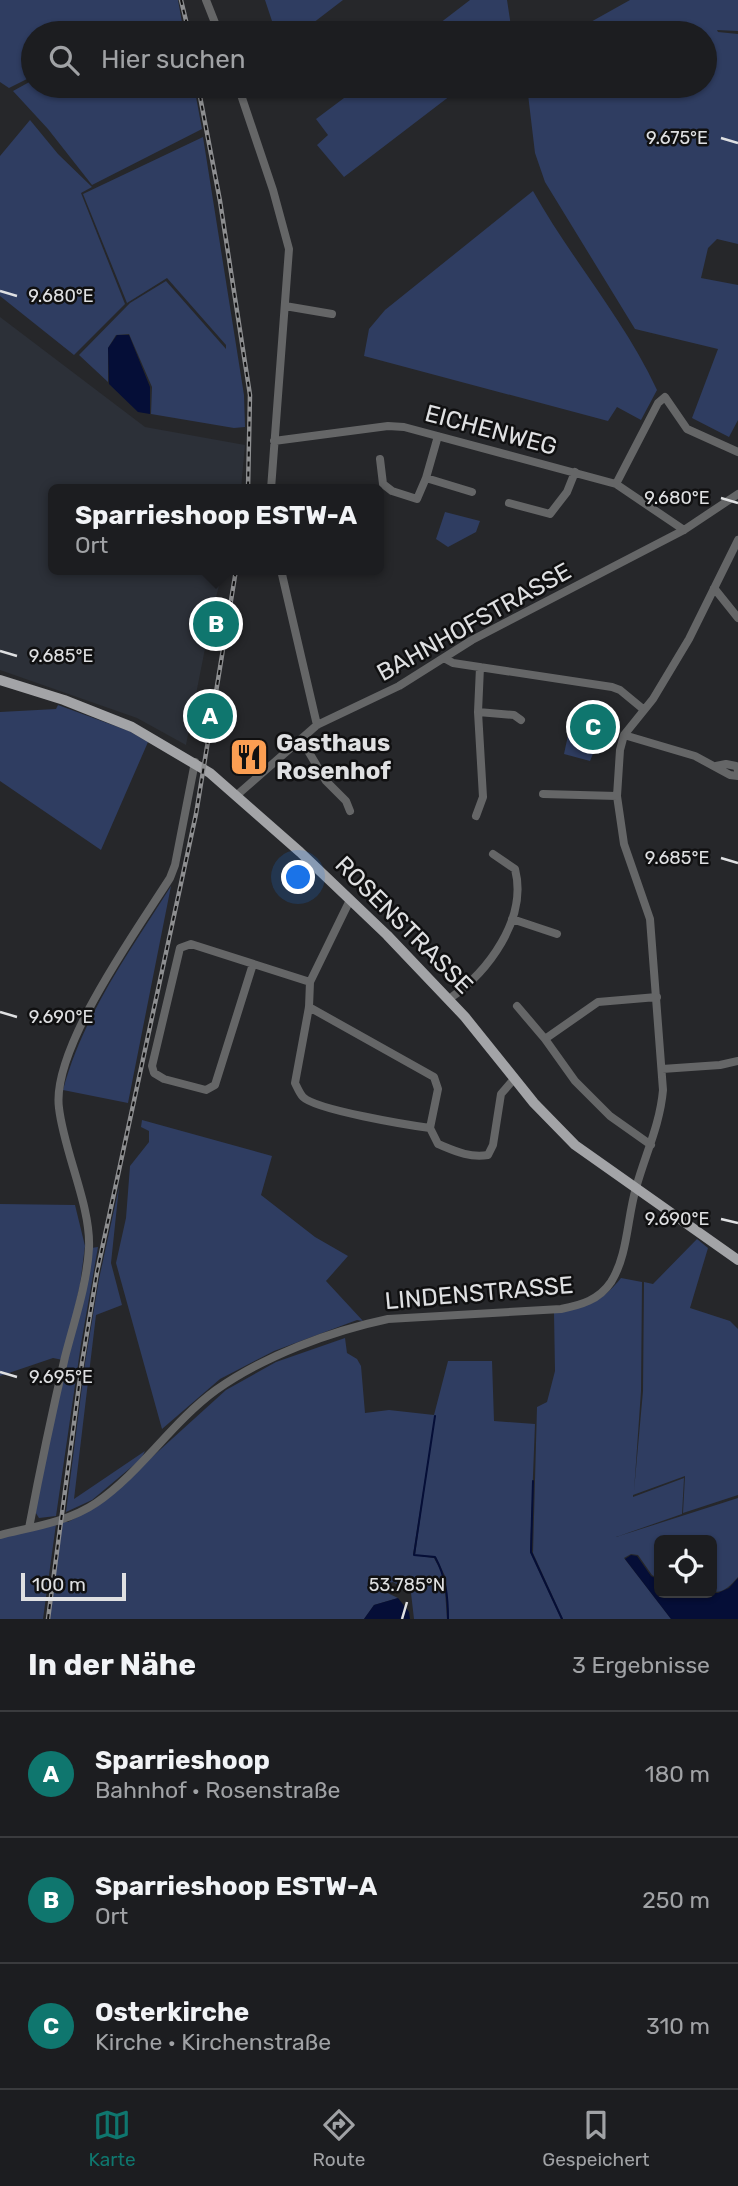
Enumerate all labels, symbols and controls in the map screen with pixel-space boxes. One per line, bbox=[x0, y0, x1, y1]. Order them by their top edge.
search box bbox=[21, 21, 717, 98]
icon: search bbox=[45, 41, 83, 79]
text: Hier suchen bbox=[101, 44, 246, 75]
text: 9.675°E bbox=[646, 127, 708, 149]
text: 9.680°E bbox=[28, 285, 94, 307]
street label: EICHENWEG bbox=[422, 399, 560, 461]
popup bbox=[48, 484, 384, 575]
text: 9.680°E bbox=[644, 487, 710, 509]
text: Sparrieshoop ESTW-A bbox=[75, 500, 357, 531]
text: Ort bbox=[75, 531, 108, 559]
street label: BAHNHOFSTRASSE bbox=[372, 557, 576, 687]
pin: B bbox=[193, 598, 239, 650]
text: 9.685°E bbox=[29, 645, 93, 667]
pin: A bbox=[187, 690, 233, 742]
pin: C bbox=[570, 701, 616, 753]
place label: Gasthaus Rosenhof bbox=[276, 729, 391, 785]
restaurant icon: Gasthaus Rosenhof bbox=[228, 736, 270, 778]
text: 9.685°E bbox=[645, 847, 709, 869]
street label: ROSENSTRASSE bbox=[330, 851, 478, 999]
your location bbox=[281, 860, 315, 894]
text: 9.690°E bbox=[29, 1006, 93, 1028]
text: 9.690°E bbox=[645, 1208, 709, 1230]
street label: LINDENSTRASSE bbox=[384, 1271, 574, 1315]
text: 9.695°E bbox=[29, 1366, 93, 1388]
map controls bbox=[654, 1535, 717, 1598]
button: locate bbox=[654, 1535, 717, 1598]
scale bar bbox=[21, 1570, 126, 1602]
text: 100 m bbox=[32, 1573, 86, 1596]
text: 53.785°N bbox=[369, 1574, 445, 1596]
text: In der Nähe bbox=[28, 1647, 196, 1683]
text: 3 Ergebnisse bbox=[572, 1651, 710, 1679]
text: Sparrieshoop bbox=[95, 1745, 270, 1776]
text: A bbox=[43, 1760, 59, 1788]
text: 180 m bbox=[645, 1760, 710, 1788]
text: Bahnhof · Rosenstraße bbox=[95, 1776, 340, 1804]
text: Sparrieshoop ESTW-A bbox=[95, 1871, 377, 1902]
text: B bbox=[43, 1886, 59, 1914]
text: 250 m bbox=[642, 1886, 710, 1914]
text: Ort bbox=[95, 1902, 128, 1930]
text: Osterkirche bbox=[95, 1997, 249, 2028]
text: C bbox=[43, 2012, 59, 2040]
text: 310 m bbox=[646, 2012, 710, 2040]
text: Kirche · Kirchenstraße bbox=[95, 2028, 331, 2056]
tab: Karte bbox=[88, 2106, 136, 2171]
tab: Route bbox=[313, 2106, 365, 2171]
tab: Gespeichert bbox=[542, 2106, 649, 2171]

